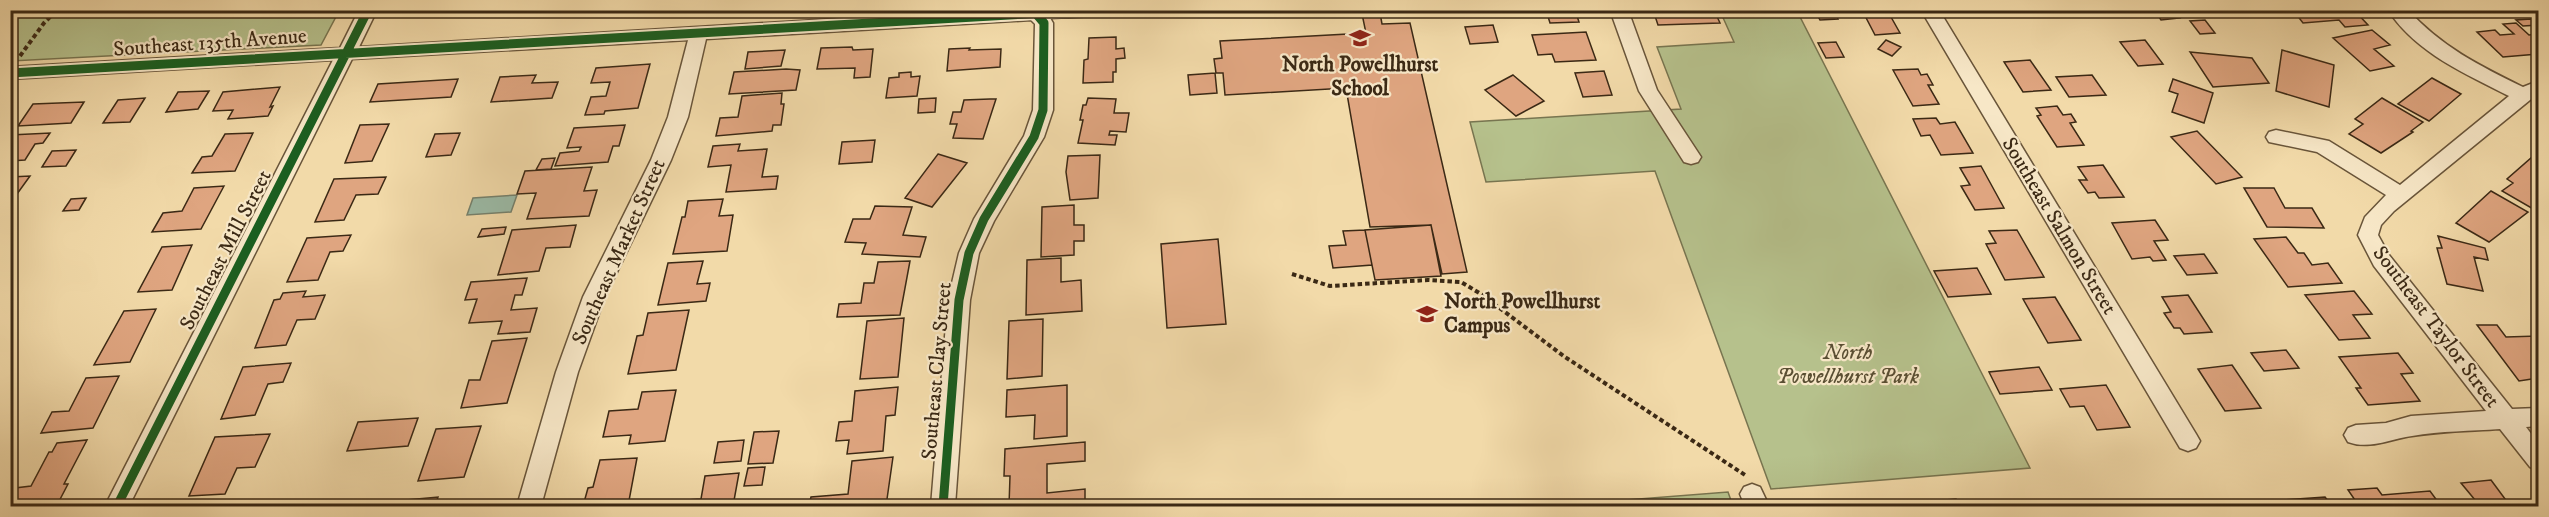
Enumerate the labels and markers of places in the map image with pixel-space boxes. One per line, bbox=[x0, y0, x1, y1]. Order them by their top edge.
school or university icon: North Powellhurst School bbox=[1348, 26, 1372, 50]
place label: North Powellhurst School bbox=[1282, 52, 1438, 102]
place label: North Powellhurst Campus bbox=[1444, 289, 1601, 339]
school or university icon: North Powellhurst Campus bbox=[1415, 302, 1439, 326]

